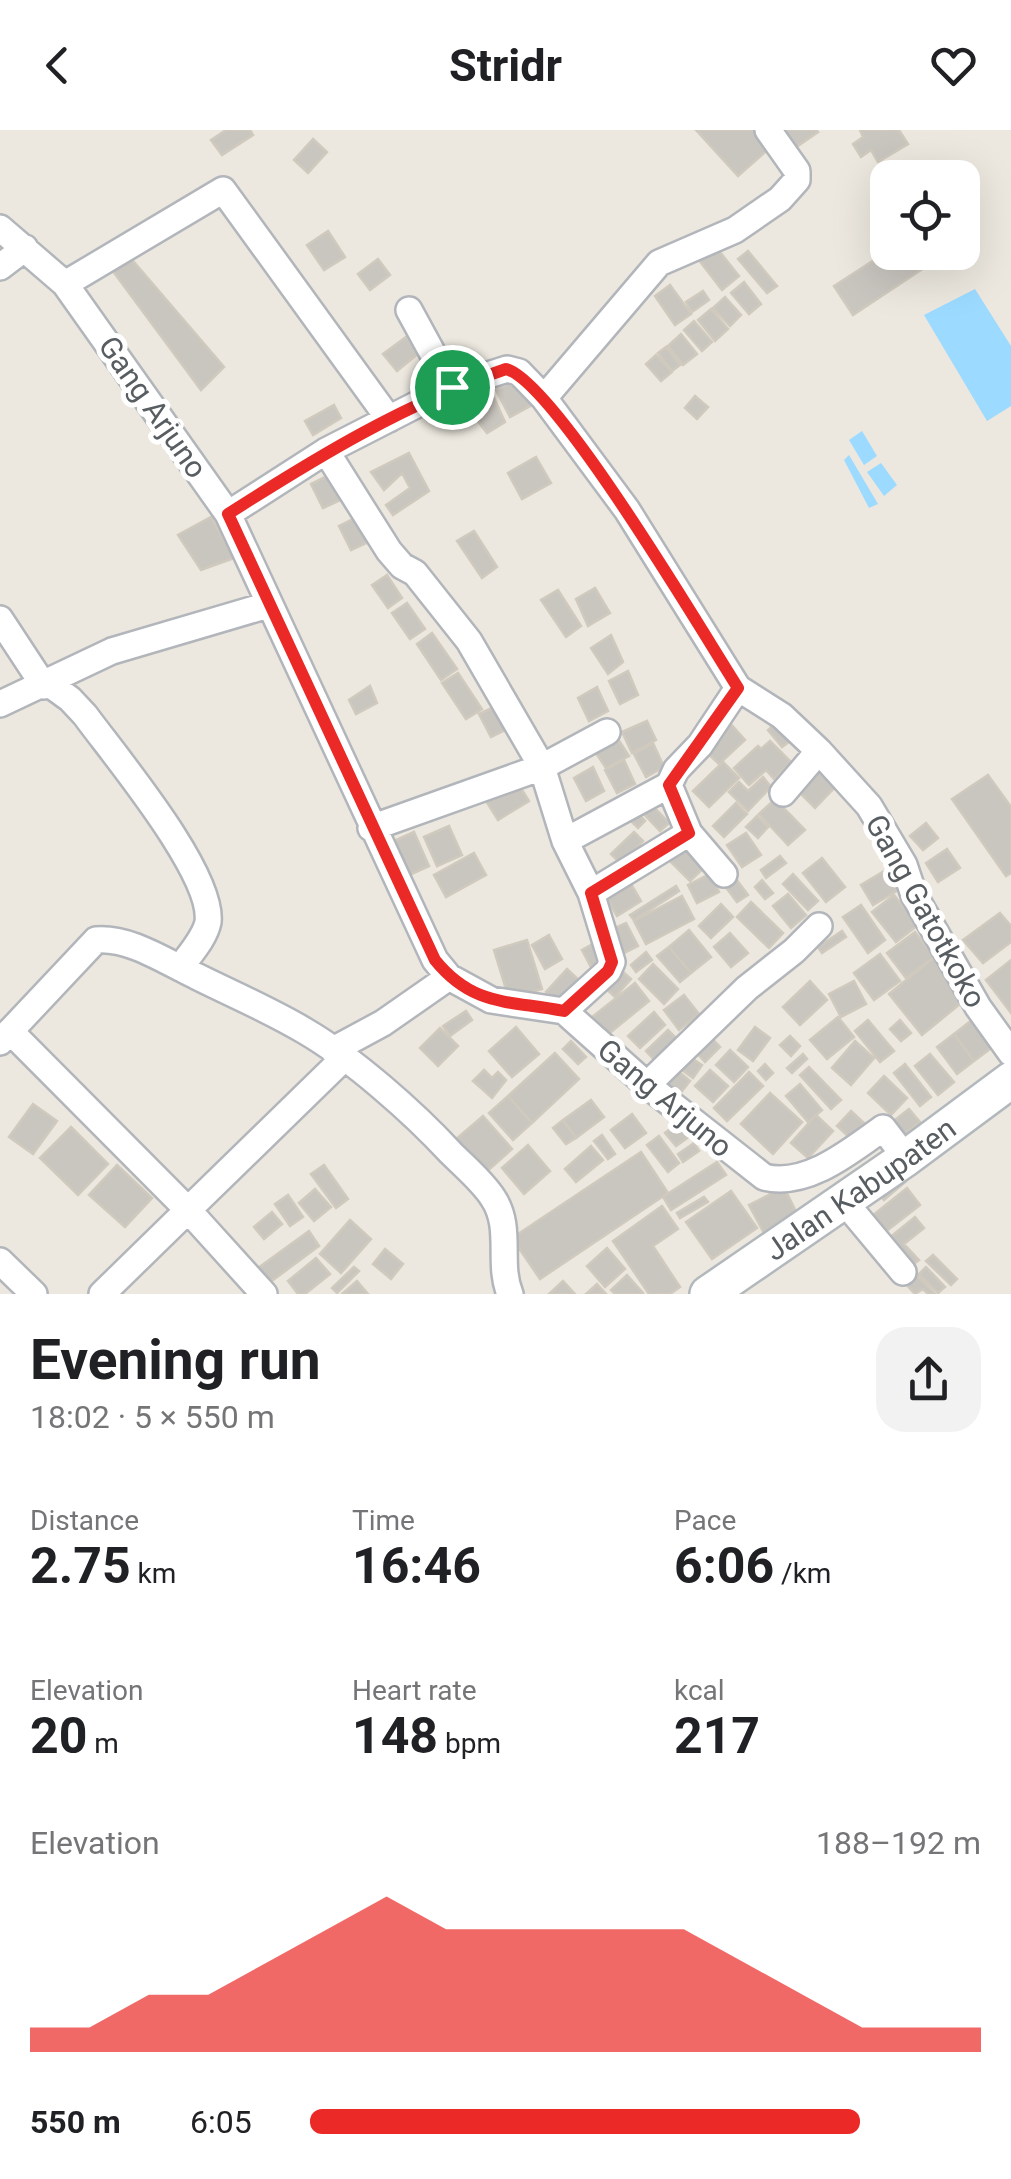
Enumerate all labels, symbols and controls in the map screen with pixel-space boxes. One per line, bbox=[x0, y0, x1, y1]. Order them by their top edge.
icon: back bbox=[30, 38, 85, 93]
icon: heart bbox=[926, 38, 981, 93]
text: Stridr bbox=[449, 39, 562, 92]
map controls bbox=[870, 160, 980, 270]
button: locate bbox=[870, 160, 980, 270]
street label: Gang Arjuno bbox=[91, 329, 215, 485]
pin bbox=[410, 345, 495, 430]
icon: arrive bbox=[425, 360, 480, 415]
street label: Gang Gatotkoko bbox=[858, 808, 994, 1014]
street label: Gang Arjuno bbox=[591, 1032, 739, 1164]
street label: Jalan Kabupaten bbox=[758, 1110, 962, 1267]
button: share bbox=[876, 1327, 981, 1432]
text: Evening run bbox=[30, 1328, 321, 1392]
text: 18:02 · 5 × 550 m bbox=[30, 1398, 275, 1436]
text: Distance bbox=[30, 1504, 139, 1537]
text: Time bbox=[352, 1504, 415, 1537]
text: Pace bbox=[674, 1504, 736, 1537]
text: 2.75 bbox=[30, 1537, 131, 1595]
text: 16:46 bbox=[352, 1537, 481, 1595]
text: 6:06 bbox=[674, 1537, 774, 1595]
text: km bbox=[131, 1557, 176, 1590]
text: /km bbox=[774, 1557, 831, 1590]
text: Elevation bbox=[30, 1674, 143, 1707]
text: Heart rate bbox=[352, 1674, 477, 1707]
text: kcal bbox=[674, 1674, 725, 1707]
text: 20 bbox=[30, 1707, 87, 1765]
text: 148 bbox=[352, 1707, 438, 1765]
text: 217 bbox=[674, 1707, 760, 1765]
text: m bbox=[87, 1727, 119, 1760]
text: bpm bbox=[438, 1727, 501, 1760]
text: Elevation bbox=[30, 1824, 160, 1862]
text: 188–192 m bbox=[816, 1824, 981, 1862]
text: 550 m bbox=[30, 2103, 121, 2141]
text: 6:05 bbox=[190, 2103, 252, 2141]

